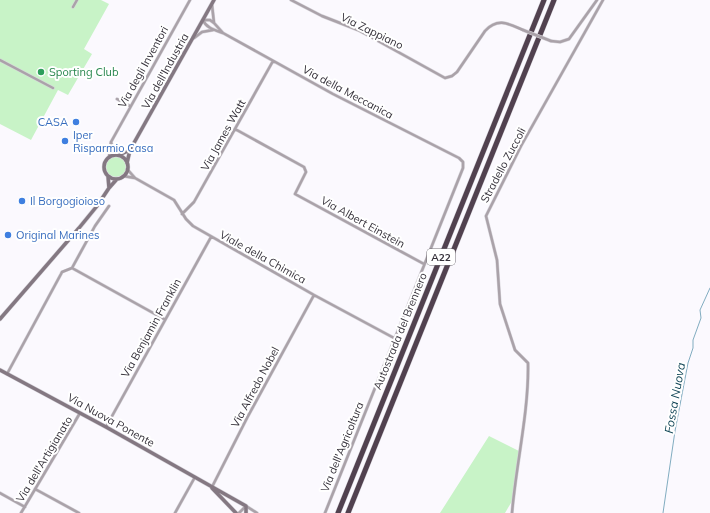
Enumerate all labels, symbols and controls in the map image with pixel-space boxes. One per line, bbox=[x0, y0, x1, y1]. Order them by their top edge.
street label: Via Zappiano bbox=[338, 10, 406, 52]
street label: Via degli Inventori bbox=[115, 24, 171, 110]
street label: Via dell'Industria bbox=[138, 31, 192, 111]
street label: Via della Meccanica bbox=[300, 62, 396, 122]
place label: Sporting Club bbox=[49, 65, 119, 79]
marker: Sporting Club bbox=[36, 67, 46, 77]
street label: Via James Watt bbox=[198, 97, 249, 173]
place label: CASA bbox=[38, 115, 68, 129]
marker: CASA bbox=[71, 117, 81, 127]
street label: Stradello Zuccoli bbox=[477, 125, 529, 205]
place label: Iper Risparmio Casa bbox=[73, 128, 153, 155]
marker: Iper Risparmio Casa bbox=[60, 136, 70, 146]
street label: Via Albert Einstein bbox=[319, 193, 407, 251]
place label: Il Borgogioioso bbox=[30, 194, 105, 208]
marker: Il Borgogioioso bbox=[17, 196, 27, 206]
street label: Viale della Chimica bbox=[217, 227, 309, 287]
place label: Original Marines bbox=[16, 228, 99, 242]
marker: Original Marines bbox=[3, 230, 13, 240]
road number: A22 bbox=[427, 249, 455, 265]
street label: Autostrada del Brennero bbox=[370, 270, 430, 392]
street label: Via Benjamin Franklin bbox=[118, 276, 184, 380]
street label: Via Alfredo Nobel bbox=[228, 344, 282, 430]
water label: Fossa Nuova bbox=[661, 361, 688, 435]
street label: Via Nuova Ponente bbox=[65, 390, 157, 450]
street label: Via dell'Agricoltura bbox=[317, 400, 367, 494]
street label: Via dell'Artigianato bbox=[13, 413, 75, 505]

